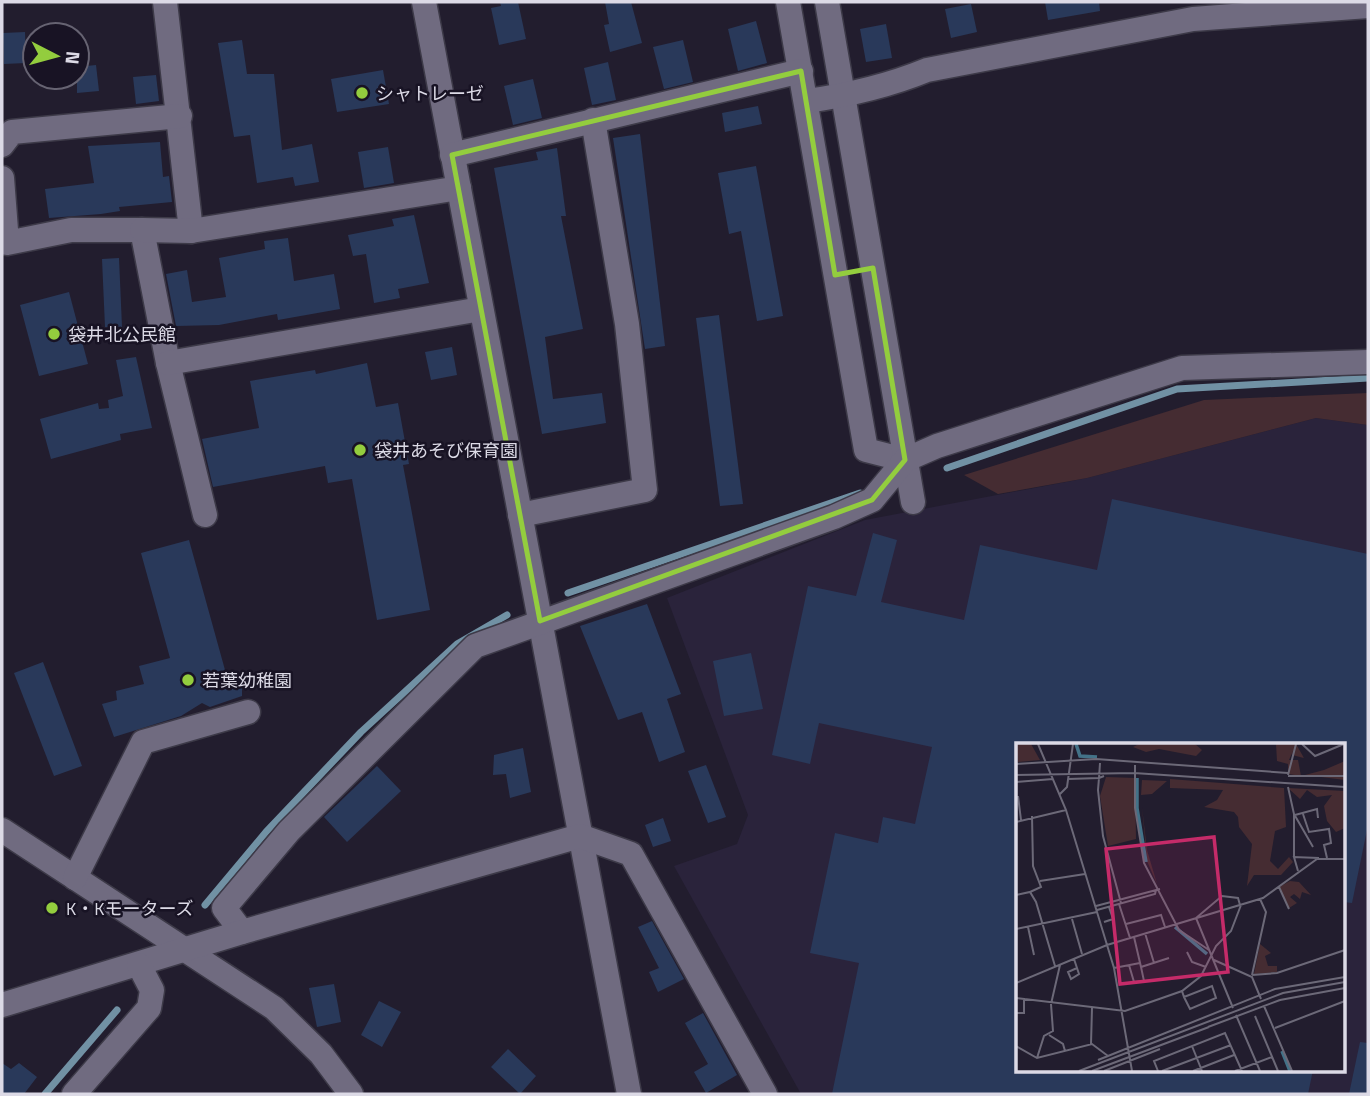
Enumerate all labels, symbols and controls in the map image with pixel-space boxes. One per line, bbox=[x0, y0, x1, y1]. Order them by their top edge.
north arrow bbox=[21, 21, 91, 91]
text: N bbox=[58, 50, 89, 66]
place label: シャトレーゼ bbox=[376, 80, 484, 107]
marker: シャトレーゼ bbox=[354, 85, 370, 101]
place label: 袋井北公民館 bbox=[68, 321, 176, 348]
marker: 袋井北公民館 bbox=[46, 326, 62, 342]
place label: 袋井あそび保育園 bbox=[374, 437, 518, 464]
marker: 袋井あそび保育園 bbox=[352, 442, 368, 458]
place label: 若葉幼稚園 bbox=[202, 667, 292, 694]
marker: 若葉幼稚園 bbox=[180, 672, 196, 688]
inset map bbox=[1016, 743, 1346, 1072]
place label: K・Kモーターズ bbox=[66, 895, 194, 922]
marker: K・Kモーターズ bbox=[44, 900, 60, 916]

